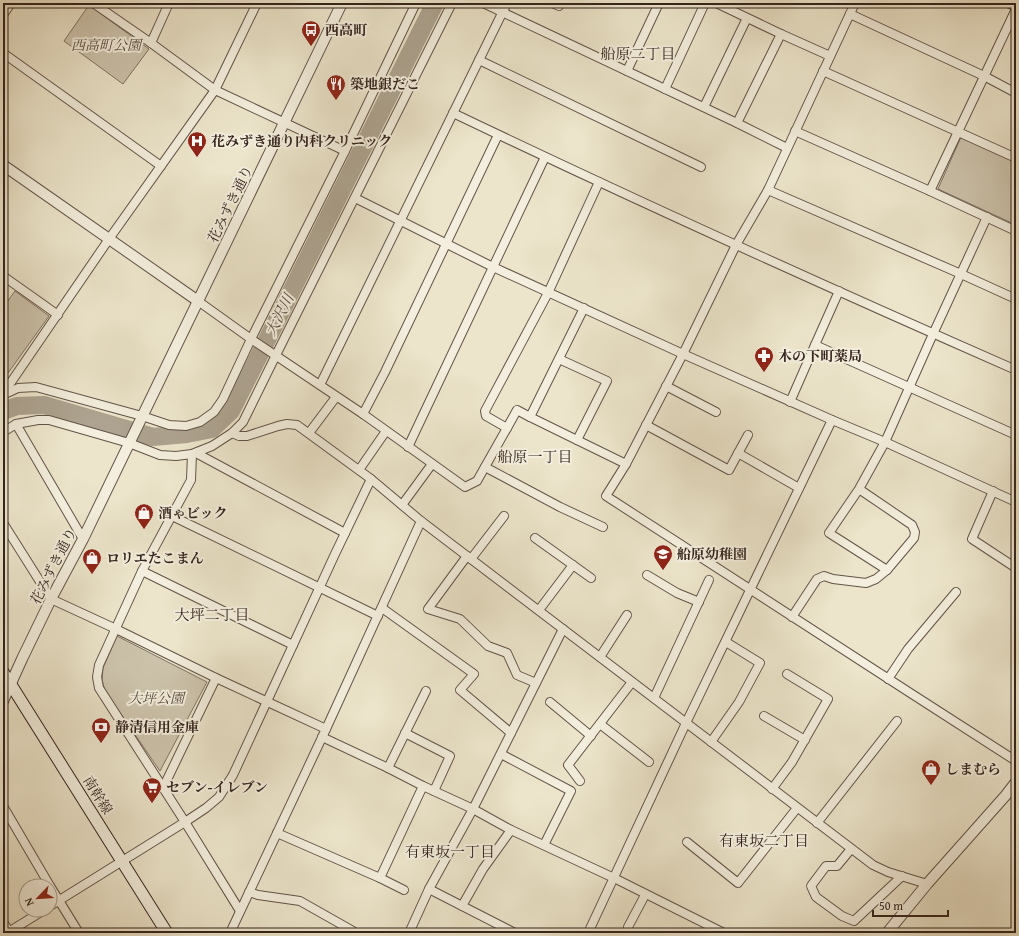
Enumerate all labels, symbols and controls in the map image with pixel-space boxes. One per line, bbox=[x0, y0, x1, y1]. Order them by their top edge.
bus stop icon: 西高町 bbox=[300, 19, 322, 47]
place label: 西高町 bbox=[325, 20, 368, 40]
park label: 西高町公園 bbox=[71, 35, 143, 55]
district label: 船原二丁目 bbox=[600, 43, 676, 64]
restaurant icon: 築地銀だこ bbox=[325, 73, 347, 101]
place label: 築地銀だこ bbox=[350, 74, 420, 94]
hospital icon: 花みずき通り内科クリニック bbox=[186, 130, 208, 158]
place label: 花みずき通り内科クリニック bbox=[211, 131, 392, 151]
street label: 花みずき通り bbox=[203, 162, 257, 246]
water label: 大沢川 bbox=[259, 288, 299, 340]
pharmacy icon: 木の下町薬局 bbox=[753, 345, 775, 373]
place label: 木の下町薬局 bbox=[778, 346, 862, 366]
district label: 船原一丁目 bbox=[497, 446, 573, 467]
shop icon: 酒ゃビック bbox=[133, 502, 155, 530]
place label: 酒ゃビック bbox=[158, 503, 227, 523]
street label: 花みずき通り bbox=[25, 524, 81, 608]
school or university icon: 船原幼稚園 bbox=[652, 543, 674, 571]
place label: 船原幼稚園 bbox=[677, 544, 747, 564]
shop icon: ロリエたこまん bbox=[81, 547, 103, 575]
place label: ロリエたこまん bbox=[106, 548, 204, 568]
district label: 大坪二丁目 bbox=[174, 604, 250, 625]
park label: 大坪公園 bbox=[128, 688, 186, 708]
bank icon: 静清信用金庫 bbox=[90, 716, 112, 744]
place label: 静清信用金庫 bbox=[115, 717, 199, 737]
shop icon: しまむら bbox=[920, 758, 942, 786]
place label: しまむら bbox=[945, 759, 1001, 779]
street label: 南幹線 bbox=[78, 772, 118, 818]
supermarket icon: セブン-イレブン bbox=[141, 776, 163, 804]
place label: セブン-イレブン bbox=[166, 777, 268, 797]
district label: 有東坂二丁目 bbox=[719, 830, 809, 851]
district label: 有東坂一丁目 bbox=[405, 841, 495, 862]
north arrow bbox=[18, 878, 58, 918]
scale bar bbox=[873, 892, 948, 918]
text: N bbox=[20, 895, 38, 909]
text: 50 m bbox=[879, 897, 903, 914]

